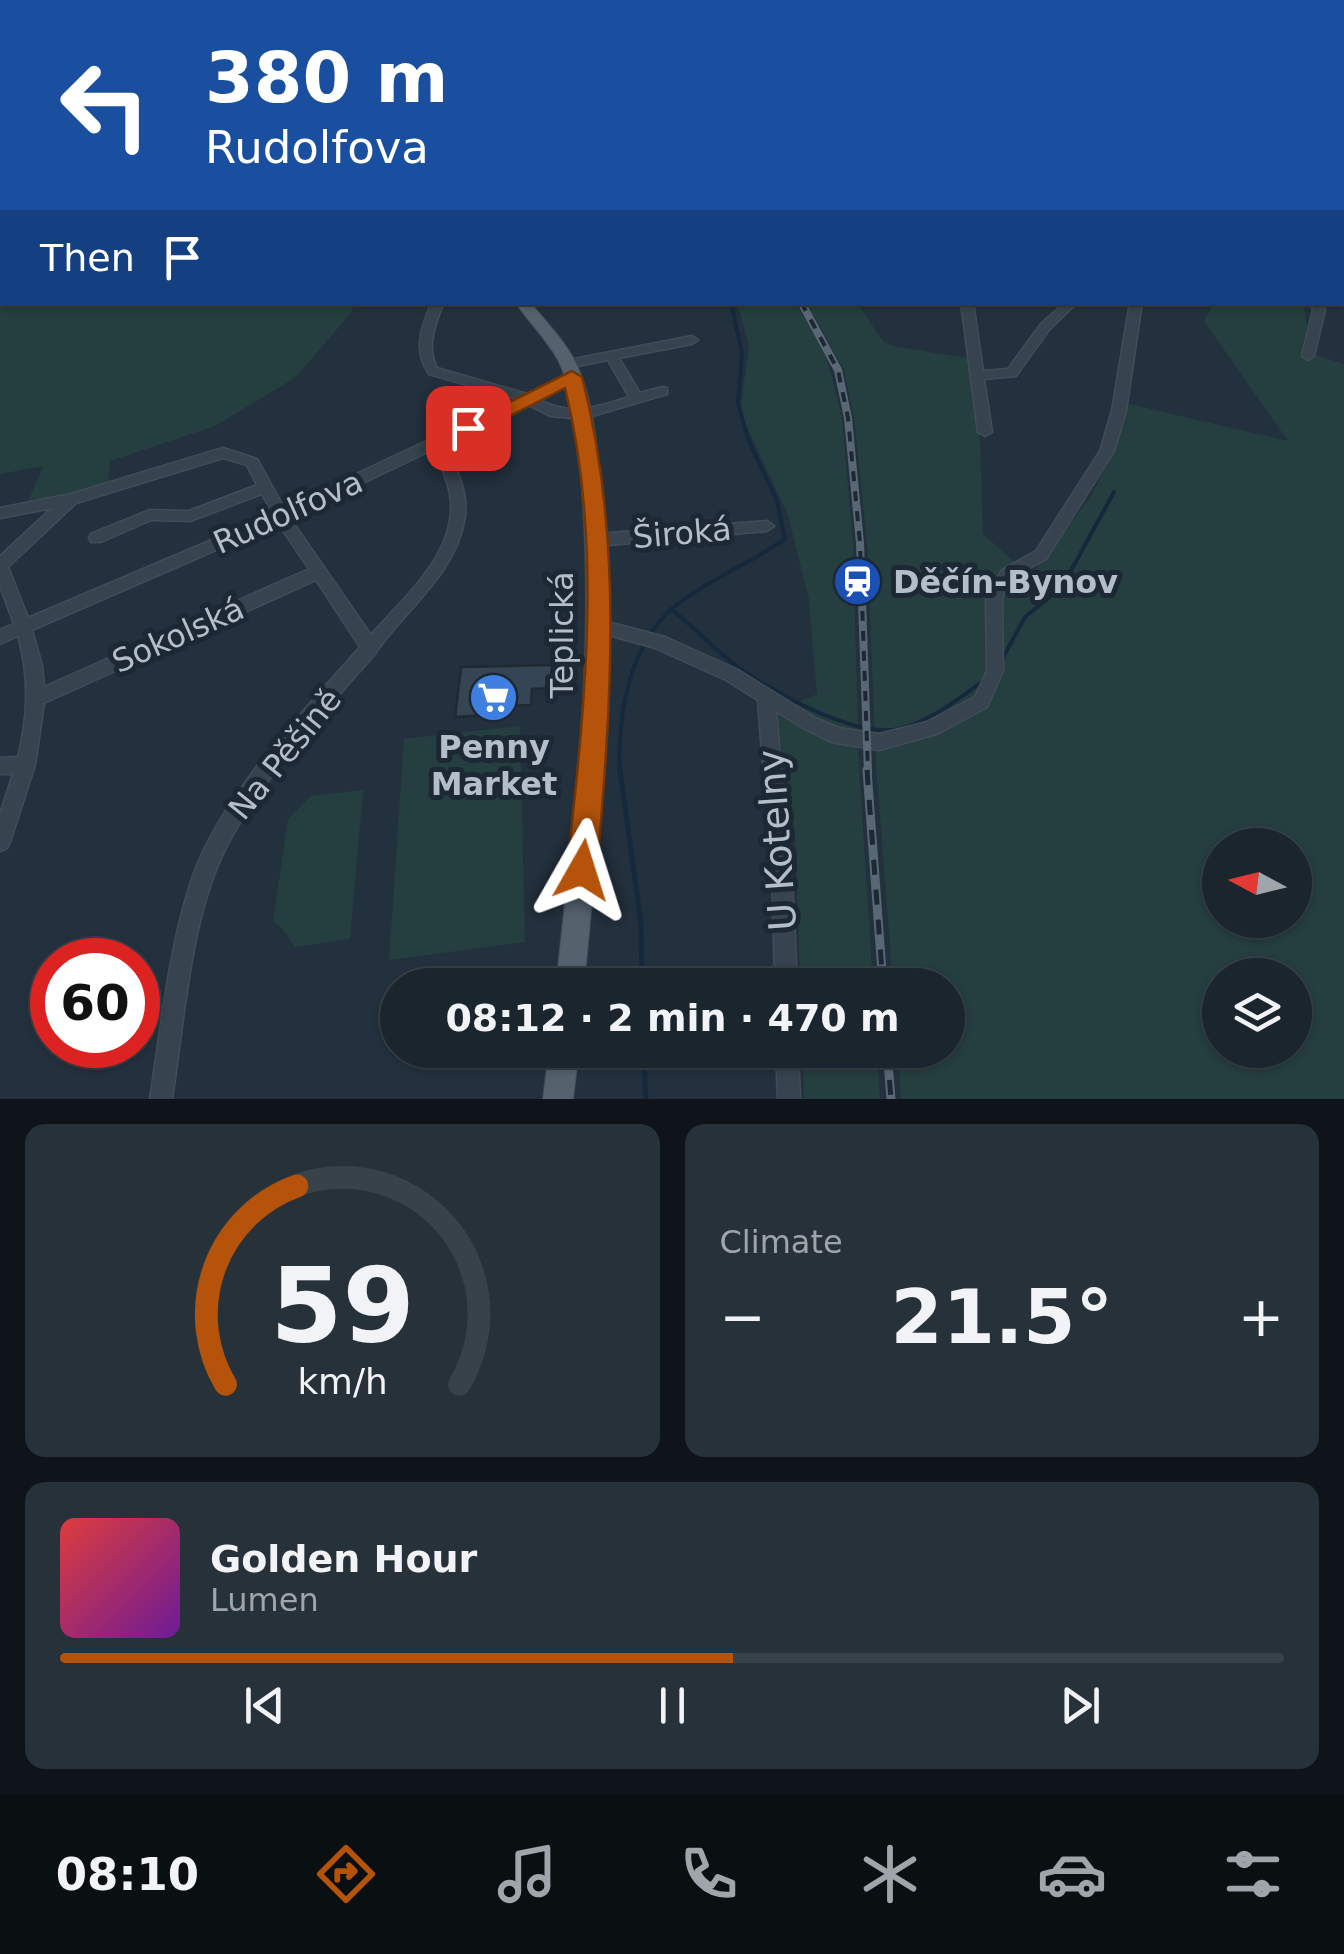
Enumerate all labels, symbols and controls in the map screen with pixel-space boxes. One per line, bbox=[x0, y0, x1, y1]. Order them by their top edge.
text: 380 m bbox=[205, 37, 448, 119]
icon: left bbox=[40, 40, 170, 170]
text: Rudolfova bbox=[205, 121, 429, 174]
icon: arrive bbox=[155, 230, 210, 285]
text: Then bbox=[40, 236, 135, 280]
pin bbox=[426, 386, 511, 471]
icon: arrive bbox=[441, 401, 496, 456]
street label: Rudolfova bbox=[208, 462, 368, 562]
street label: Široká bbox=[631, 509, 733, 556]
station icon: Děčín-Bynov bbox=[832, 556, 884, 608]
place label: Děčín-Bynov bbox=[893, 563, 1118, 601]
street label: Teplická bbox=[543, 571, 581, 700]
street label: Sokolská bbox=[106, 589, 250, 681]
supermarket icon: Penny Market bbox=[468, 671, 520, 723]
street label: Na Pěšině bbox=[221, 681, 349, 827]
place label: Penny Market bbox=[431, 728, 557, 803]
street label: U Kotelny bbox=[749, 748, 805, 932]
position arrow bbox=[530, 818, 634, 922]
north arrow bbox=[1202, 828, 1312, 938]
map controls bbox=[1202, 828, 1312, 1068]
speed limit sign: 60 bbox=[30, 938, 160, 1068]
button: layers bbox=[1202, 958, 1312, 1068]
text: 08:12 · 2 min · 470 m bbox=[445, 996, 900, 1040]
text: Climate bbox=[720, 1223, 843, 1261]
text: 59 bbox=[270, 1245, 415, 1367]
text: 21.5° bbox=[890, 1273, 1113, 1361]
text: − bbox=[720, 1285, 766, 1349]
text: + bbox=[1238, 1285, 1284, 1349]
text: km/h bbox=[297, 1361, 387, 1402]
text: Golden Hour bbox=[210, 1537, 477, 1581]
text: Lumen bbox=[210, 1581, 319, 1619]
icon: previous bbox=[237, 1678, 292, 1733]
icon: pause bbox=[645, 1678, 700, 1733]
icon: next bbox=[1053, 1678, 1108, 1733]
icon: directions bbox=[311, 1839, 381, 1909]
icon: music bbox=[492, 1839, 562, 1909]
icon: phone bbox=[674, 1839, 744, 1909]
icon: climate bbox=[855, 1839, 925, 1909]
icon: car bbox=[1037, 1839, 1107, 1909]
icon: filters bbox=[1218, 1839, 1288, 1909]
text: 08:10 bbox=[56, 1848, 199, 1901]

